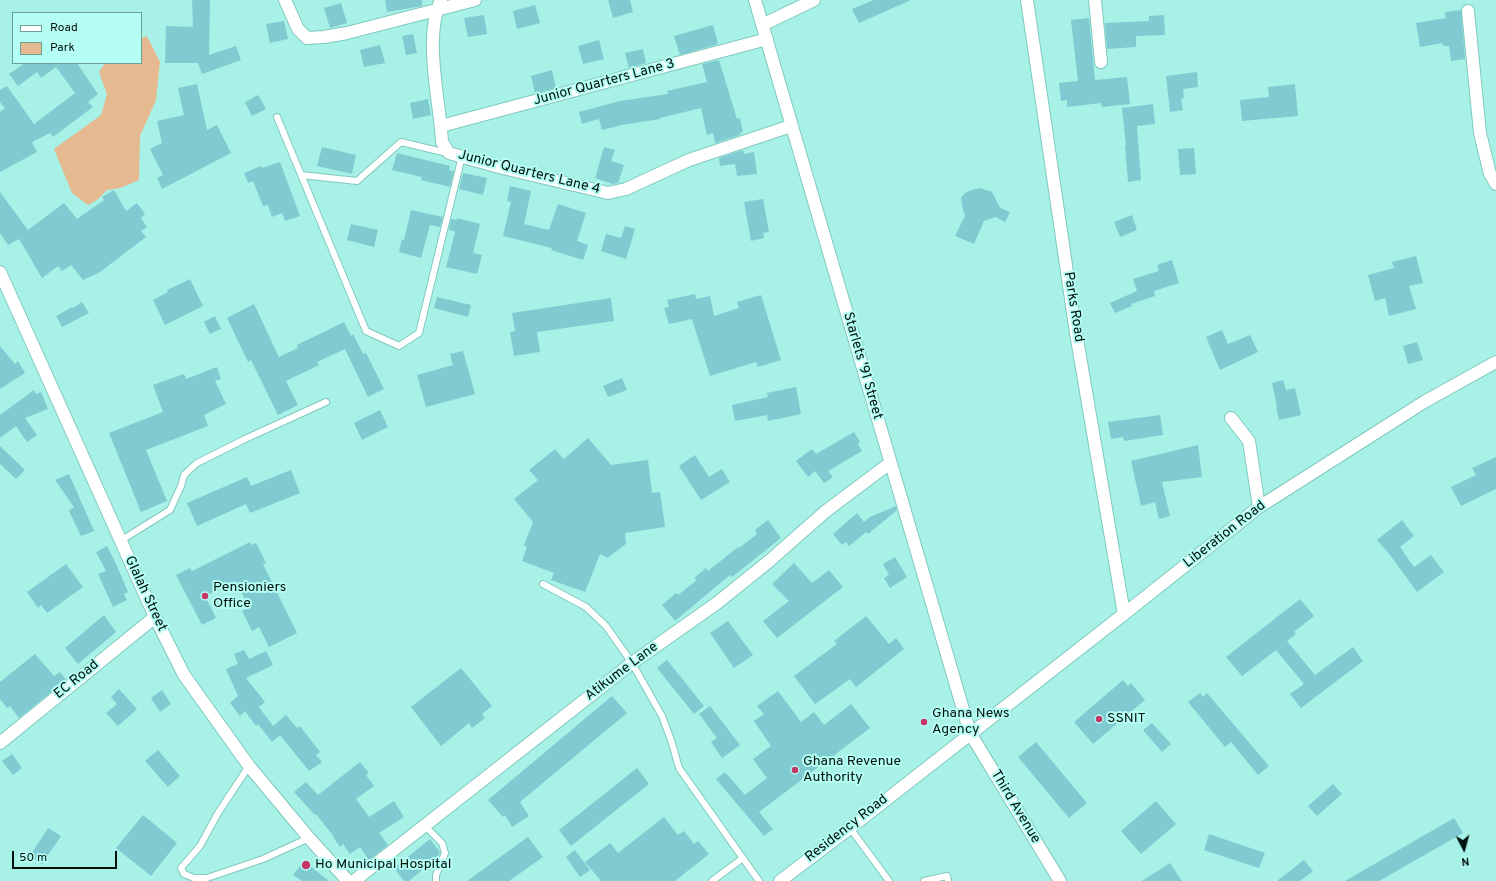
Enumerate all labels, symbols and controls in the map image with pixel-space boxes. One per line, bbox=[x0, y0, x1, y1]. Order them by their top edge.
legend bbox=[12, 12, 142, 64]
text: Road bbox=[50, 20, 78, 36]
text: Park bbox=[50, 40, 75, 56]
street label: Junior Quarters Lane 3 bbox=[531, 56, 677, 110]
street label: Junior Quarters Lane 4 bbox=[456, 147, 602, 199]
street label: Parks Road bbox=[1059, 271, 1087, 343]
street label: Starlets '91 Street bbox=[839, 310, 885, 422]
street label: Liberation Road bbox=[1181, 498, 1269, 572]
street label: Glalah Street bbox=[120, 554, 170, 634]
place label: Pensioniers Office bbox=[213, 580, 286, 612]
marker: Pensioniers Office bbox=[200, 591, 210, 601]
street label: Atikume Lane bbox=[582, 639, 662, 705]
street label: EC Road bbox=[51, 657, 103, 703]
place label: Ghana News Agency bbox=[932, 706, 1010, 738]
place label: SSNIT bbox=[1107, 711, 1146, 727]
marker: SSNIT bbox=[1094, 714, 1104, 724]
marker: Ghana News Agency bbox=[919, 717, 929, 727]
place label: Ghana Revenue Authority bbox=[803, 754, 901, 786]
marker: Ghana Revenue Authority bbox=[790, 765, 800, 775]
street label: Third Avenue bbox=[987, 767, 1043, 847]
street label: Residency Road bbox=[802, 791, 892, 867]
north arrow bbox=[1444, 829, 1484, 869]
scale bar bbox=[14, 843, 119, 869]
text: 50 m bbox=[19, 850, 47, 866]
text: N bbox=[1461, 854, 1470, 868]
place label: Ho Municipal Hospital bbox=[315, 857, 451, 873]
marker: Ho Municipal Hospital bbox=[300, 859, 312, 871]

